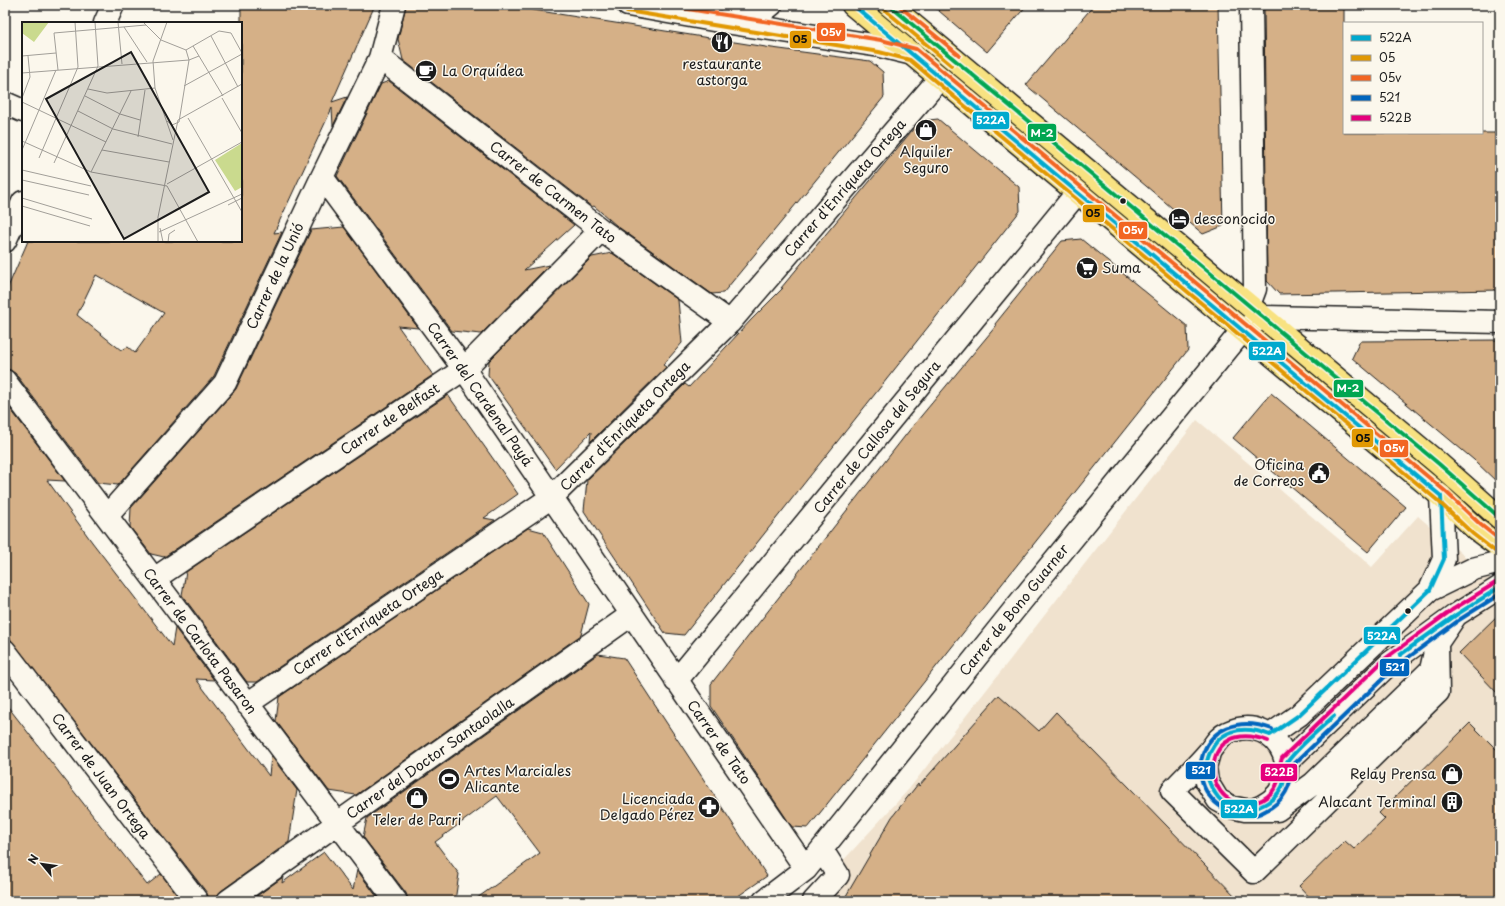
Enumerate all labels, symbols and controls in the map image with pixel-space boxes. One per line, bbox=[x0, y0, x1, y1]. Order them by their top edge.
inset map bbox=[22, 22, 242, 242]
line badge: 05v bbox=[816, 22, 846, 42]
legend bbox=[1343, 22, 1483, 134]
text: 05v bbox=[821, 23, 842, 40]
text: 522A bbox=[1379, 28, 1412, 46]
restaurant icon: restaurante astorga bbox=[709, 29, 735, 55]
line badge: 05 bbox=[789, 30, 812, 49]
text: 05 bbox=[792, 30, 808, 47]
text: 05 bbox=[1379, 48, 1395, 66]
place label: restaurante astorga bbox=[682, 53, 762, 90]
cafe icon: La Orquídea bbox=[413, 58, 439, 84]
place label: La Orquídea bbox=[442, 60, 524, 81]
text: 05v bbox=[1379, 68, 1401, 86]
text: 521 bbox=[1379, 88, 1400, 106]
text: 522B bbox=[1379, 108, 1412, 126]
line badge: 522A bbox=[972, 111, 1010, 130]
text: 522A bbox=[976, 111, 1006, 128]
street label: Carrer d'Enriqueta Ortega bbox=[779, 114, 911, 261]
shop icon: Alquiler Seguro bbox=[913, 117, 939, 143]
line badge: M-2 bbox=[1027, 123, 1057, 142]
text: M-2 bbox=[1031, 124, 1054, 141]
street label: Carrer de Carmen Tato bbox=[485, 135, 621, 248]
place label: Alquiler Seguro bbox=[900, 141, 953, 178]
unlabelled marker bbox=[1118, 196, 1128, 206]
line badge: 05 bbox=[1082, 204, 1105, 223]
text: 05 bbox=[1085, 204, 1101, 221]
hotel icon: desconocido bbox=[1166, 206, 1192, 232]
place label: desconocido bbox=[1194, 208, 1275, 229]
street label: Carrer de la Unió bbox=[241, 219, 309, 333]
line badge: 05v bbox=[1118, 221, 1148, 240]
text: 05v bbox=[1123, 221, 1144, 238]
supermarket icon: Suma bbox=[1074, 255, 1100, 281]
place label: Suma bbox=[1102, 257, 1141, 278]
street label: Carrer del Cardenal Payá bbox=[422, 317, 538, 470]
line badge: 522A bbox=[1248, 341, 1286, 361]
text: 522A bbox=[1252, 342, 1282, 359]
street label: Carrer d'Enriqueta Ortega bbox=[555, 355, 695, 496]
street label: Carrer de Callosa del Segura bbox=[808, 355, 945, 518]
street label: Carrer de Belfast bbox=[336, 377, 444, 460]
line badge: M-2 bbox=[1333, 379, 1364, 398]
text: M-2 bbox=[1337, 379, 1360, 396]
line badge: 05 bbox=[1351, 428, 1374, 448]
text: 05 bbox=[1355, 429, 1371, 446]
line badge: 05v bbox=[1379, 439, 1409, 458]
text: 05v bbox=[1384, 439, 1405, 456]
place label: Oficina de Correos bbox=[1233, 454, 1304, 491]
public building icon: Oficina de Correos bbox=[1306, 460, 1332, 486]
street label: Carrer de Bono Guarner bbox=[954, 539, 1074, 680]
street label: Carrer de Carlota Pasaron bbox=[138, 563, 262, 718]
street label: Carrer d'Enriqueta Ortega bbox=[288, 563, 447, 680]
unlabelled marker bbox=[1403, 606, 1413, 616]
line badge: 522A bbox=[1363, 626, 1401, 645]
text: 522A bbox=[1367, 627, 1397, 644]
line badge: 521 bbox=[1379, 658, 1410, 677]
text: 521 bbox=[1385, 658, 1405, 675]
street label: Carrer del Doctor Santaolalla bbox=[341, 691, 518, 824]
street label: Carrer de Tato bbox=[682, 695, 756, 788]
street label: Carrer de Juan Ortega bbox=[47, 708, 156, 843]
place label: Artes Marciales Alicante bbox=[464, 760, 571, 797]
line badge: 521 bbox=[1185, 761, 1216, 780]
text: 521 bbox=[1191, 761, 1211, 778]
shop icon: Relay Prensa bbox=[1439, 761, 1465, 787]
line badge: 522B bbox=[1260, 763, 1298, 782]
text: 522B bbox=[1264, 763, 1294, 780]
place label: Relay Prensa bbox=[1350, 763, 1436, 784]
sports icon: Artes Marciales Alicante bbox=[436, 766, 462, 792]
shop icon: Teler de Parri bbox=[404, 785, 430, 811]
place label: Licenciada Delgado Pérez bbox=[600, 788, 694, 825]
building icon: Alacant Terminal bbox=[1439, 789, 1465, 815]
place label: Alacant Terminal bbox=[1318, 791, 1436, 812]
pharmacy icon: Licenciada Delgado Pérez bbox=[696, 794, 722, 820]
line badge: 522A bbox=[1220, 799, 1258, 819]
text: 522A bbox=[1224, 800, 1254, 817]
place label: Teler de Parri bbox=[373, 809, 461, 830]
north arrow bbox=[22, 844, 62, 884]
text: N bbox=[23, 851, 43, 867]

